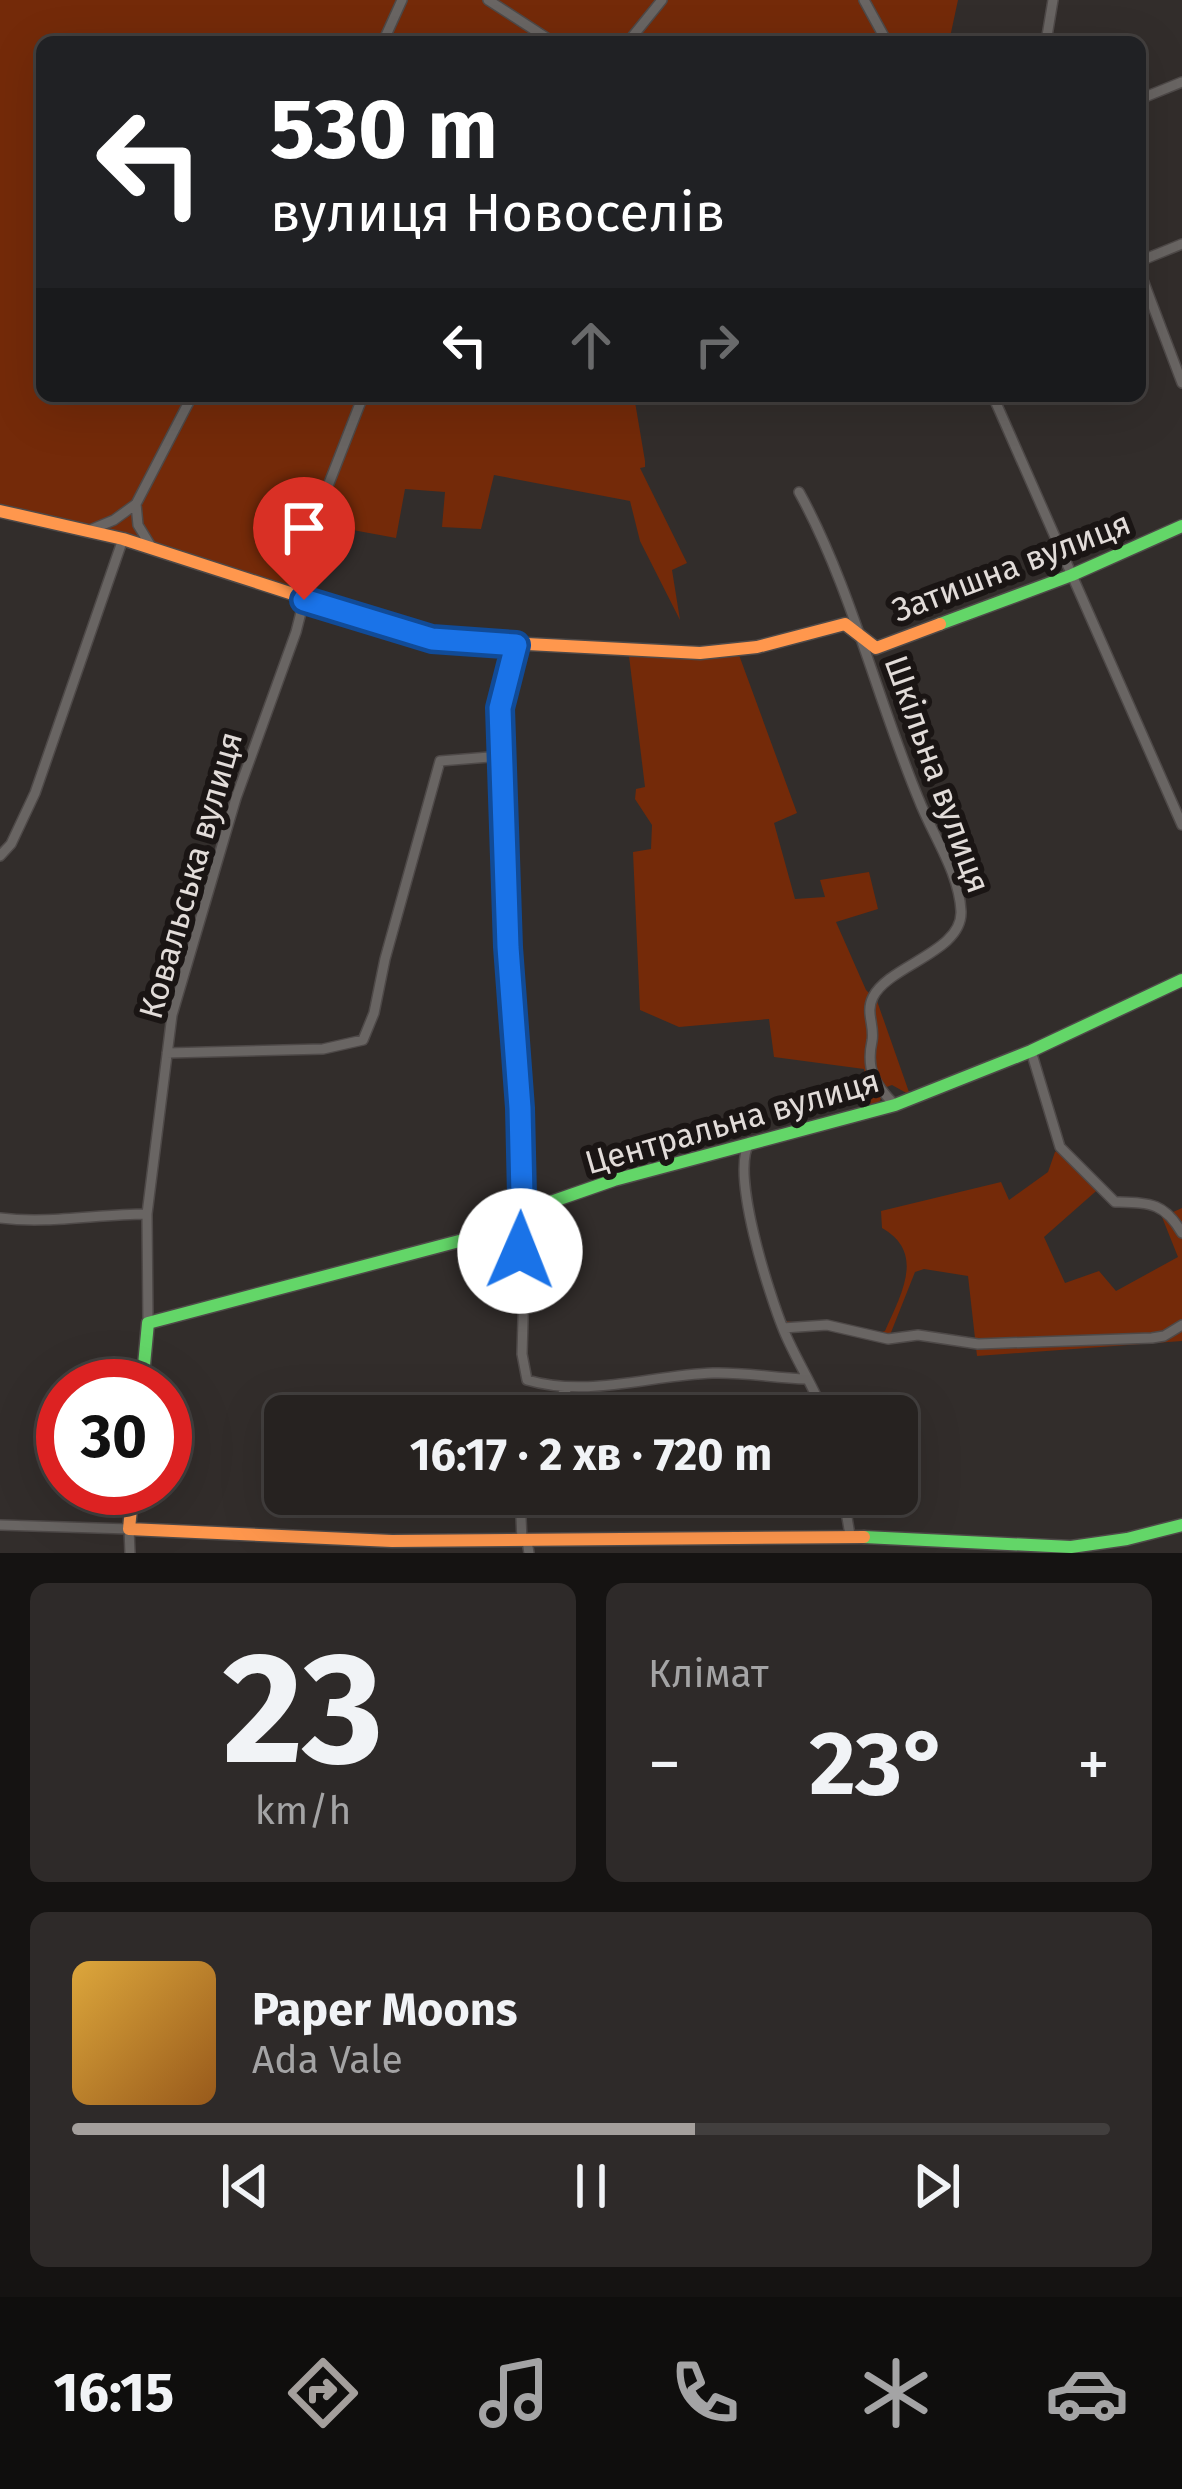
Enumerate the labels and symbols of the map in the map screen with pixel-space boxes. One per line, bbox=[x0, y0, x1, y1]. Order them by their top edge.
pin bbox=[253, 477, 355, 600]
street label: Затишна вулиця bbox=[887, 503, 1136, 631]
street label: Шкільна вулиця bbox=[876, 650, 999, 898]
street label: Ковальська вулиця bbox=[131, 727, 251, 1024]
street label: Центральна вулиця bbox=[581, 1061, 884, 1183]
position arrow bbox=[457, 1188, 583, 1314]
speed limit sign: 30 bbox=[36, 1359, 192, 1515]

